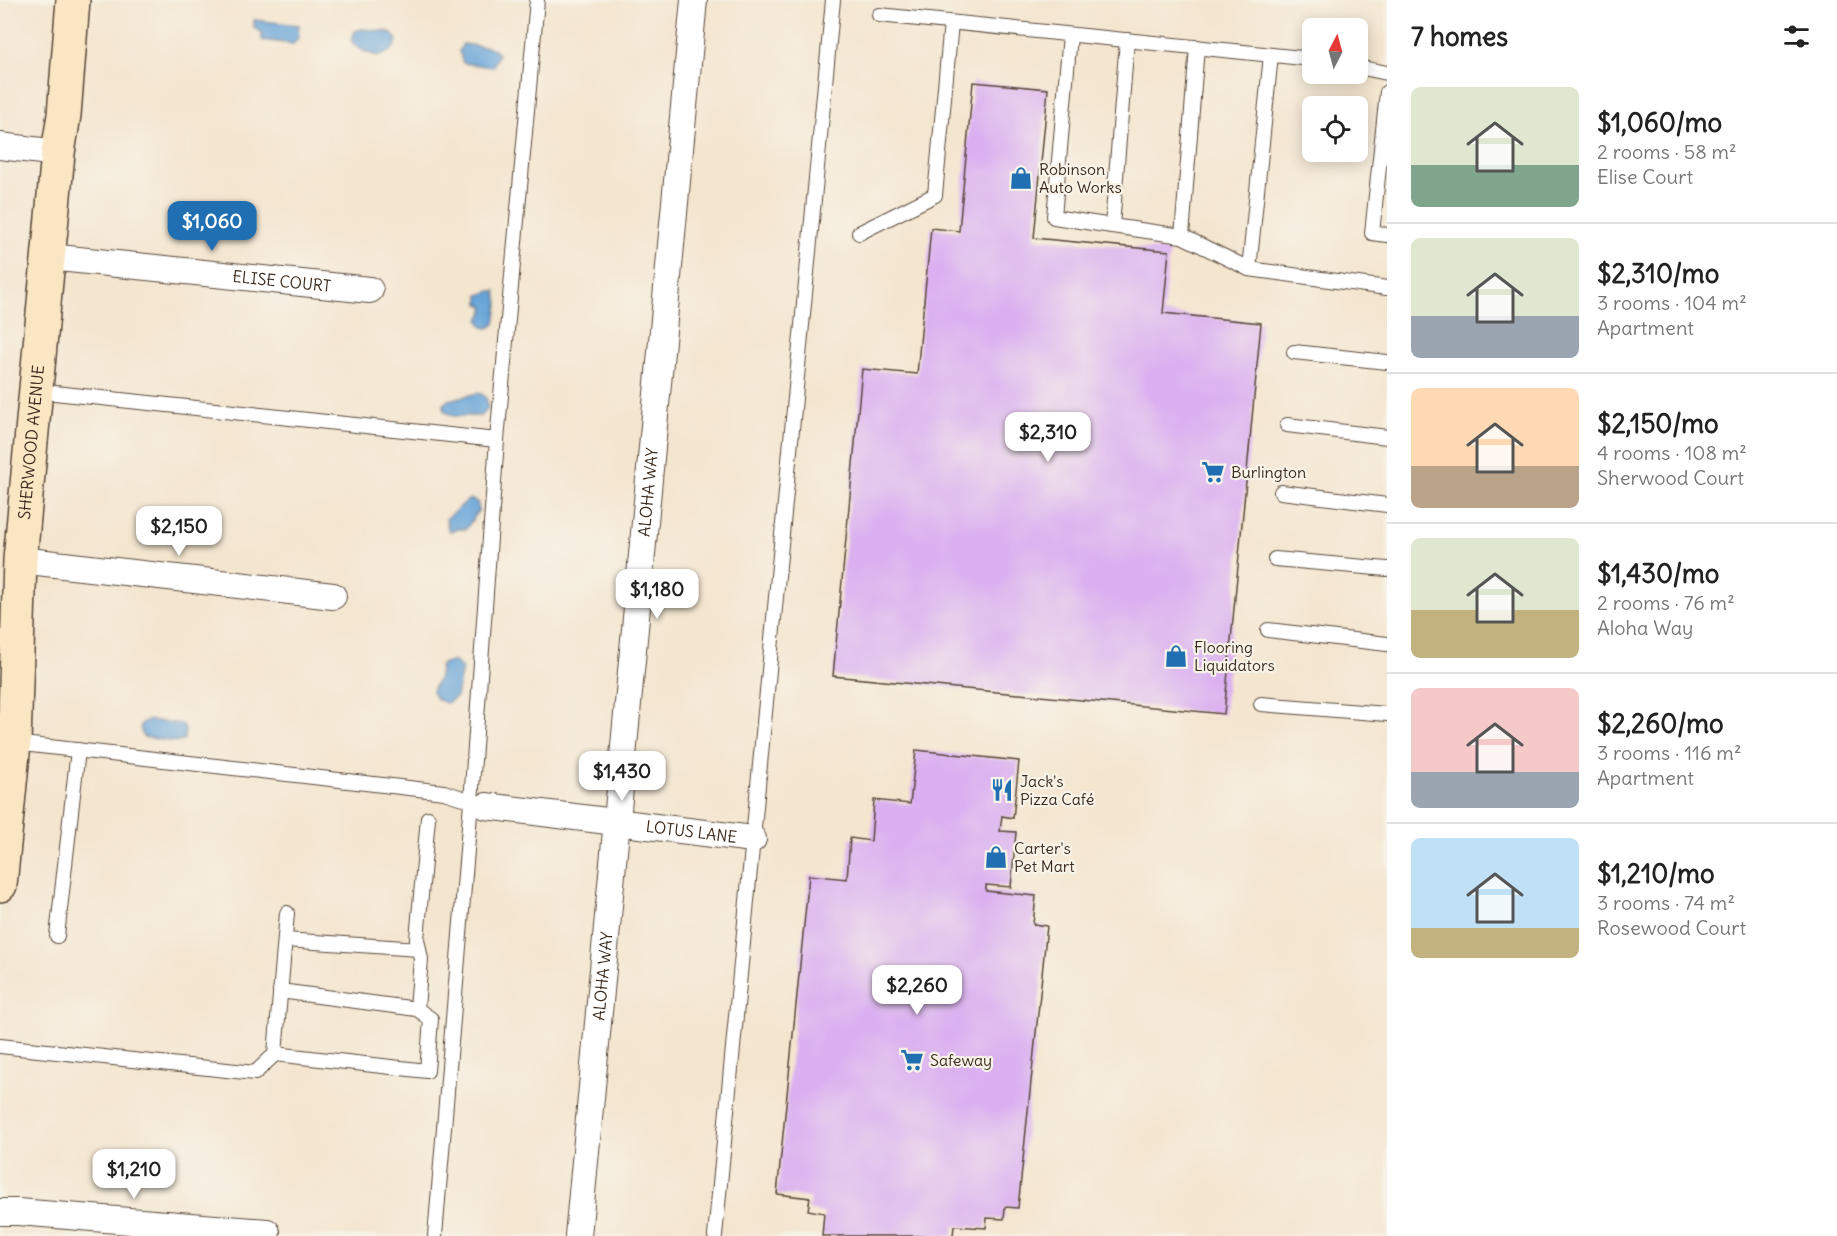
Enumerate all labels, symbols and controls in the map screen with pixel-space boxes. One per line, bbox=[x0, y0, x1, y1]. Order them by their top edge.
north arrow bbox=[1302, 18, 1368, 84]
map controls bbox=[1302, 18, 1368, 162]
text: 7 homes bbox=[1411, 20, 1508, 53]
icon: filters bbox=[1780, 20, 1813, 53]
button: locate bbox=[1302, 96, 1368, 162]
text: $1,060/mo bbox=[1597, 106, 1722, 139]
icon: home bbox=[1459, 111, 1531, 183]
text: 2 rooms · 58 m² bbox=[1597, 139, 1737, 164]
place label: Robinson Auto Works bbox=[1039, 159, 1122, 197]
text: Elise Court bbox=[1597, 164, 1693, 189]
shop icon: Robinson Auto Works bbox=[1008, 165, 1034, 191]
pin: $1,060 bbox=[163, 201, 261, 252]
text: $1,060 bbox=[182, 208, 242, 233]
text: $2,310/mo bbox=[1597, 257, 1719, 290]
icon: home bbox=[1459, 262, 1531, 334]
street label: ELISE COURT bbox=[231, 266, 332, 296]
text: 3 rooms · 104 m² bbox=[1597, 290, 1747, 315]
text: Apartment bbox=[1597, 315, 1694, 340]
street label: SHERWOOD AVENUE bbox=[14, 364, 48, 520]
text: $2,150/mo bbox=[1597, 407, 1719, 440]
pin: $2,310 bbox=[999, 412, 1097, 463]
icon: home bbox=[1459, 412, 1531, 484]
text: $2,310 bbox=[1019, 419, 1077, 444]
text: 4 rooms · 108 m² bbox=[1597, 440, 1747, 465]
street label: ALOHA WAY bbox=[634, 447, 662, 538]
supermarket icon: Burlington bbox=[1200, 459, 1226, 485]
place label: Burlington bbox=[1231, 462, 1306, 482]
text: Sherwood Court bbox=[1597, 465, 1744, 490]
pin: $2,150 bbox=[130, 506, 228, 557]
text: $2,150 bbox=[150, 513, 208, 538]
text: $1,430/mo bbox=[1597, 557, 1719, 590]
icon: home bbox=[1459, 562, 1531, 634]
pin: $1,180 bbox=[608, 569, 706, 620]
text: $1,180 bbox=[630, 576, 684, 601]
text: 2 rooms · 76 m² bbox=[1597, 590, 1735, 615]
text: Aloha Way bbox=[1597, 615, 1693, 640]
place label: Flooring Liquidators bbox=[1194, 637, 1275, 675]
shop icon: Flooring Liquidators bbox=[1163, 643, 1189, 669]
text: $2,260/mo bbox=[1597, 707, 1724, 740]
icon: home bbox=[1459, 712, 1531, 784]
text: 3 rooms · 116 m² bbox=[1597, 740, 1741, 765]
pin: $1,430 bbox=[573, 751, 671, 802]
text: $1,430 bbox=[593, 758, 651, 783]
text: Apartment bbox=[1597, 765, 1694, 790]
place label: Jack's Pizza Café bbox=[1020, 771, 1094, 809]
restaurant icon: Jack's Pizza Café bbox=[989, 777, 1015, 803]
street label: LOTUS LANE bbox=[645, 816, 738, 847]
place label: Carter's Pet Mart bbox=[1014, 838, 1075, 876]
shop icon: Carter's Pet Mart bbox=[983, 844, 1009, 870]
text: $1,210/mo bbox=[1597, 857, 1715, 890]
icon: home bbox=[1459, 862, 1531, 934]
text: 3 rooms · 74 m² bbox=[1597, 890, 1735, 915]
text: Rosewood Court bbox=[1597, 915, 1746, 940]
street label: ALOHA WAY bbox=[588, 931, 617, 1021]
pin: $2,260 bbox=[868, 965, 966, 1016]
text: $2,260 bbox=[886, 972, 948, 997]
supermarket icon: Safeway bbox=[899, 1047, 925, 1073]
place label: Safeway bbox=[930, 1050, 992, 1070]
pin: $1,210 bbox=[85, 1149, 183, 1200]
text: $1,210 bbox=[107, 1156, 161, 1181]

